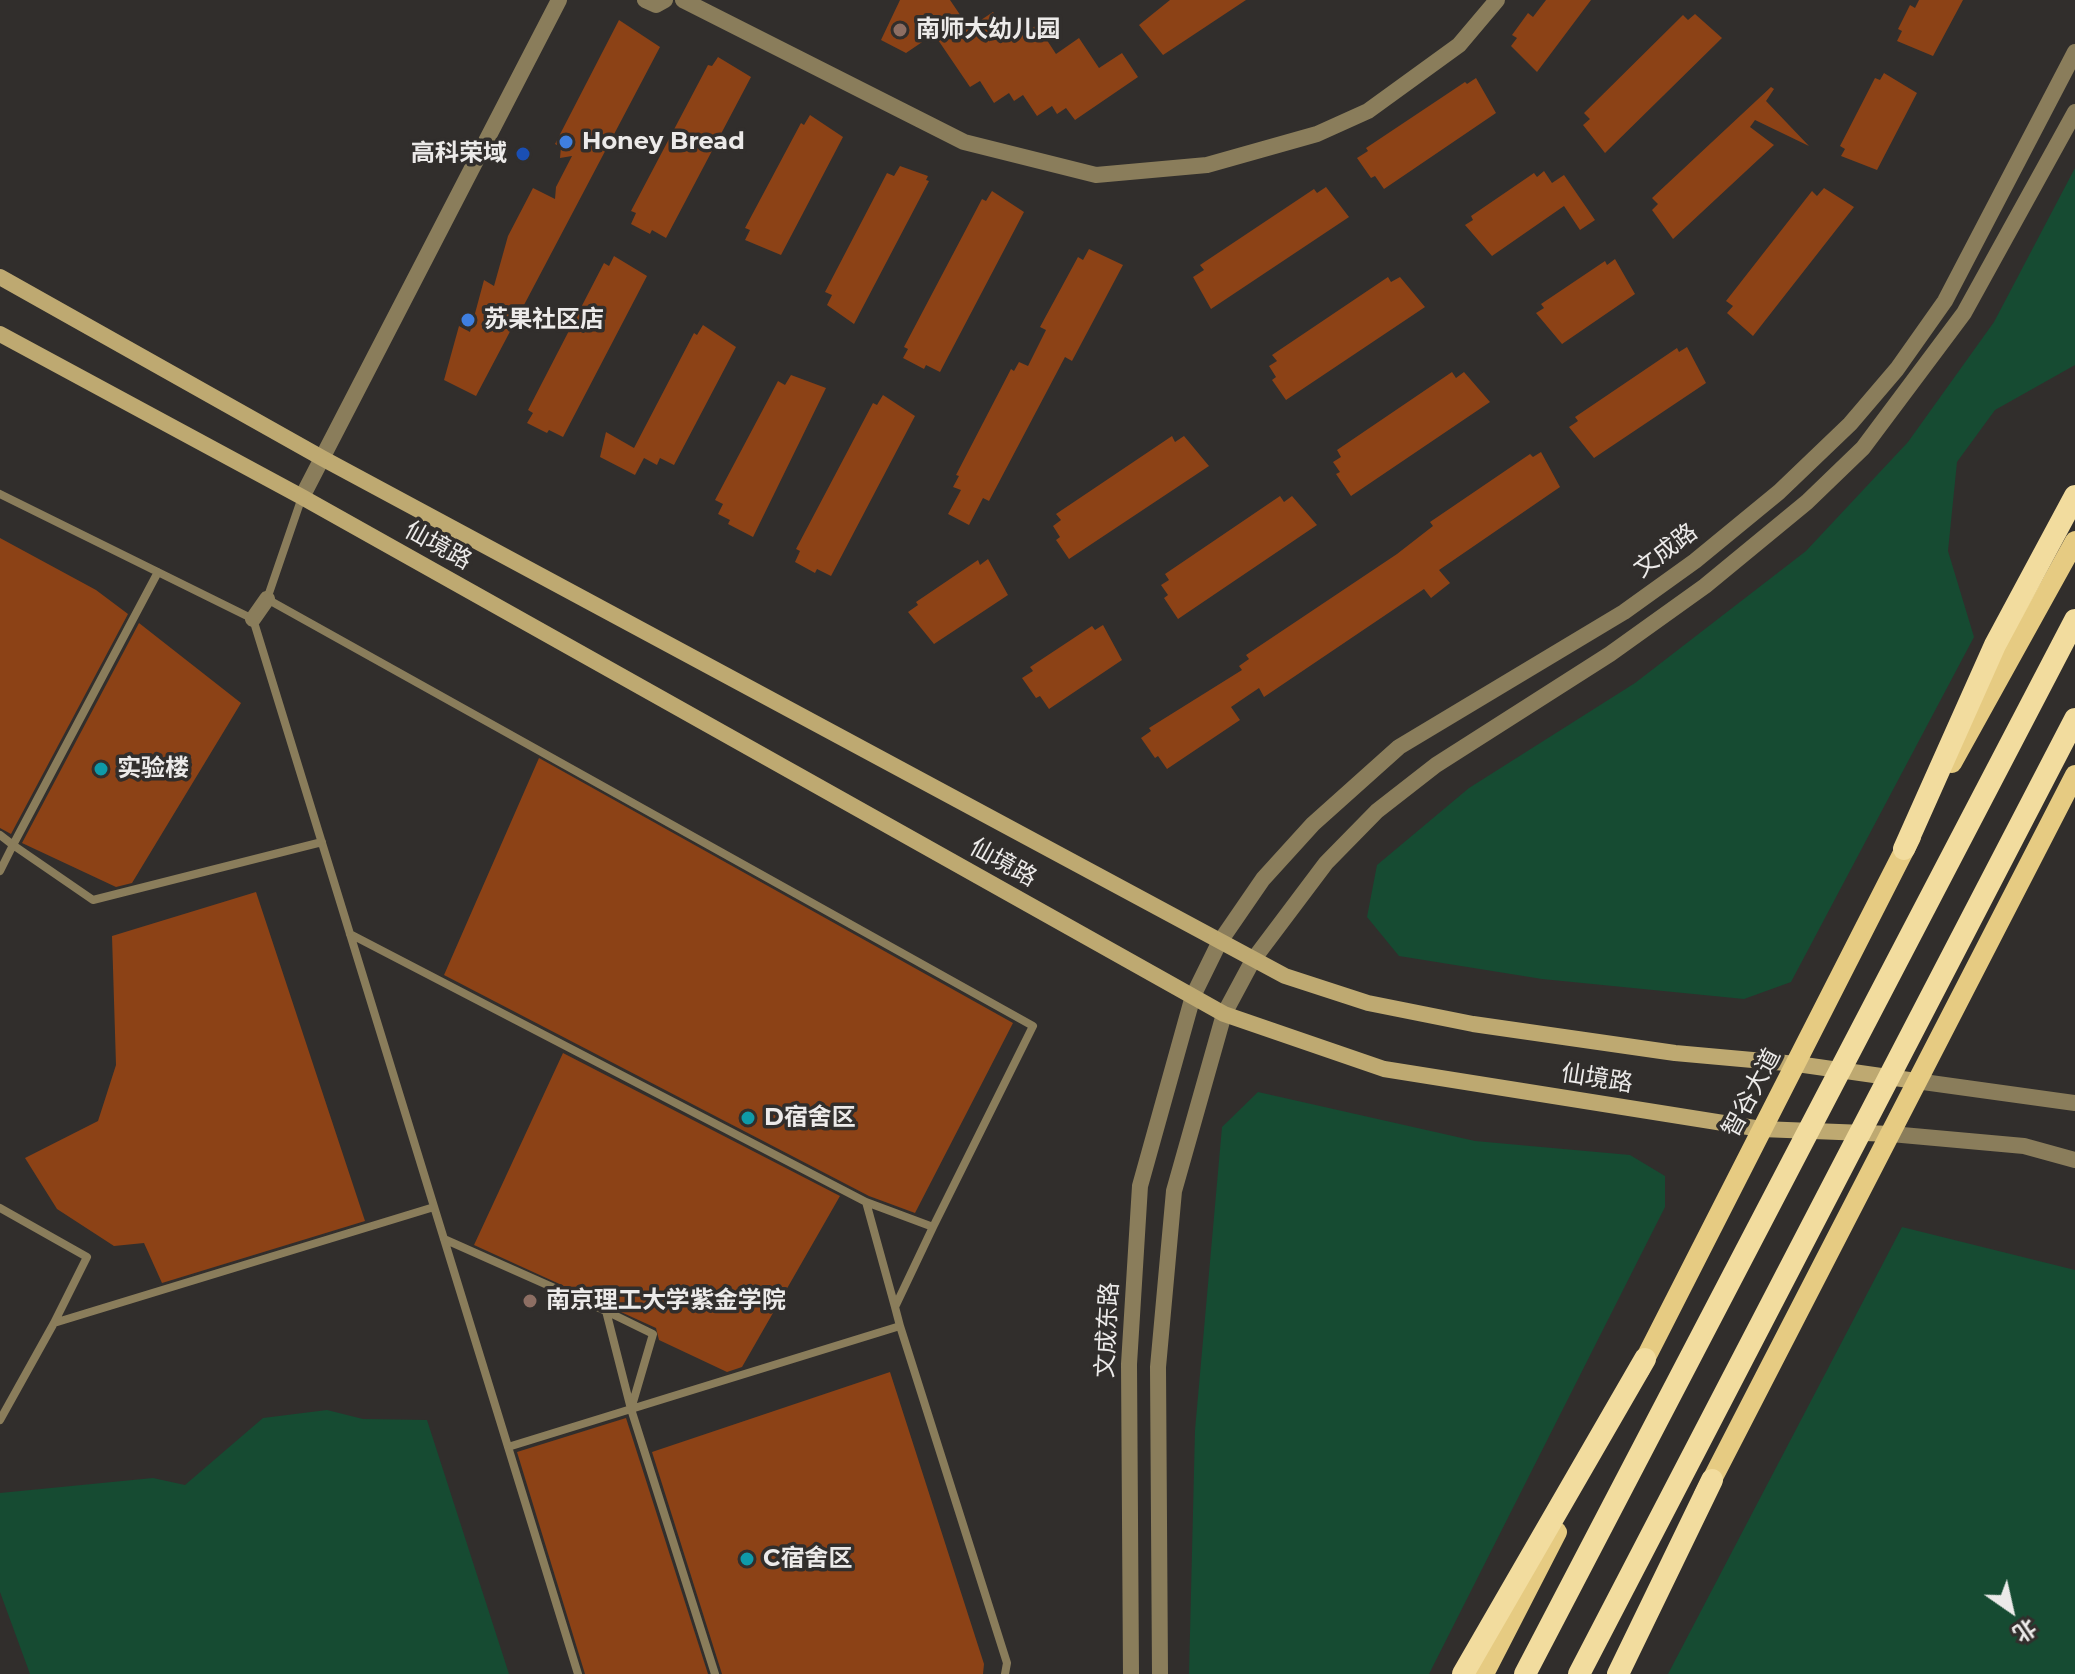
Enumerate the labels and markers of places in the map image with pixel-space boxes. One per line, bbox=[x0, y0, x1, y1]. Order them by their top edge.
place label: 南师大幼儿园 bbox=[916, 16, 1060, 44]
marker: 南师大幼儿园 bbox=[891, 21, 909, 39]
place label: Honey Bread bbox=[582, 128, 745, 156]
marker: Honey Bread bbox=[557, 133, 575, 151]
place label: 高科荣域 bbox=[411, 140, 507, 168]
marker: 高科荣域 bbox=[514, 145, 532, 163]
place label: 苏果社区店 bbox=[484, 306, 604, 334]
marker: 苏果社区店 bbox=[459, 311, 477, 329]
place label: 实验楼 bbox=[117, 755, 189, 783]
marker: 实验楼 bbox=[92, 760, 110, 778]
place label: D宿舍区 bbox=[764, 1104, 856, 1132]
marker: D宿舍区 bbox=[739, 1109, 757, 1127]
place label: 南京理工大学紫金学院 bbox=[546, 1287, 786, 1315]
marker: 南京理工大学紫金学院 bbox=[521, 1292, 539, 1310]
place label: C宿舍区 bbox=[763, 1545, 852, 1573]
marker: C宿舍区 bbox=[738, 1550, 756, 1568]

